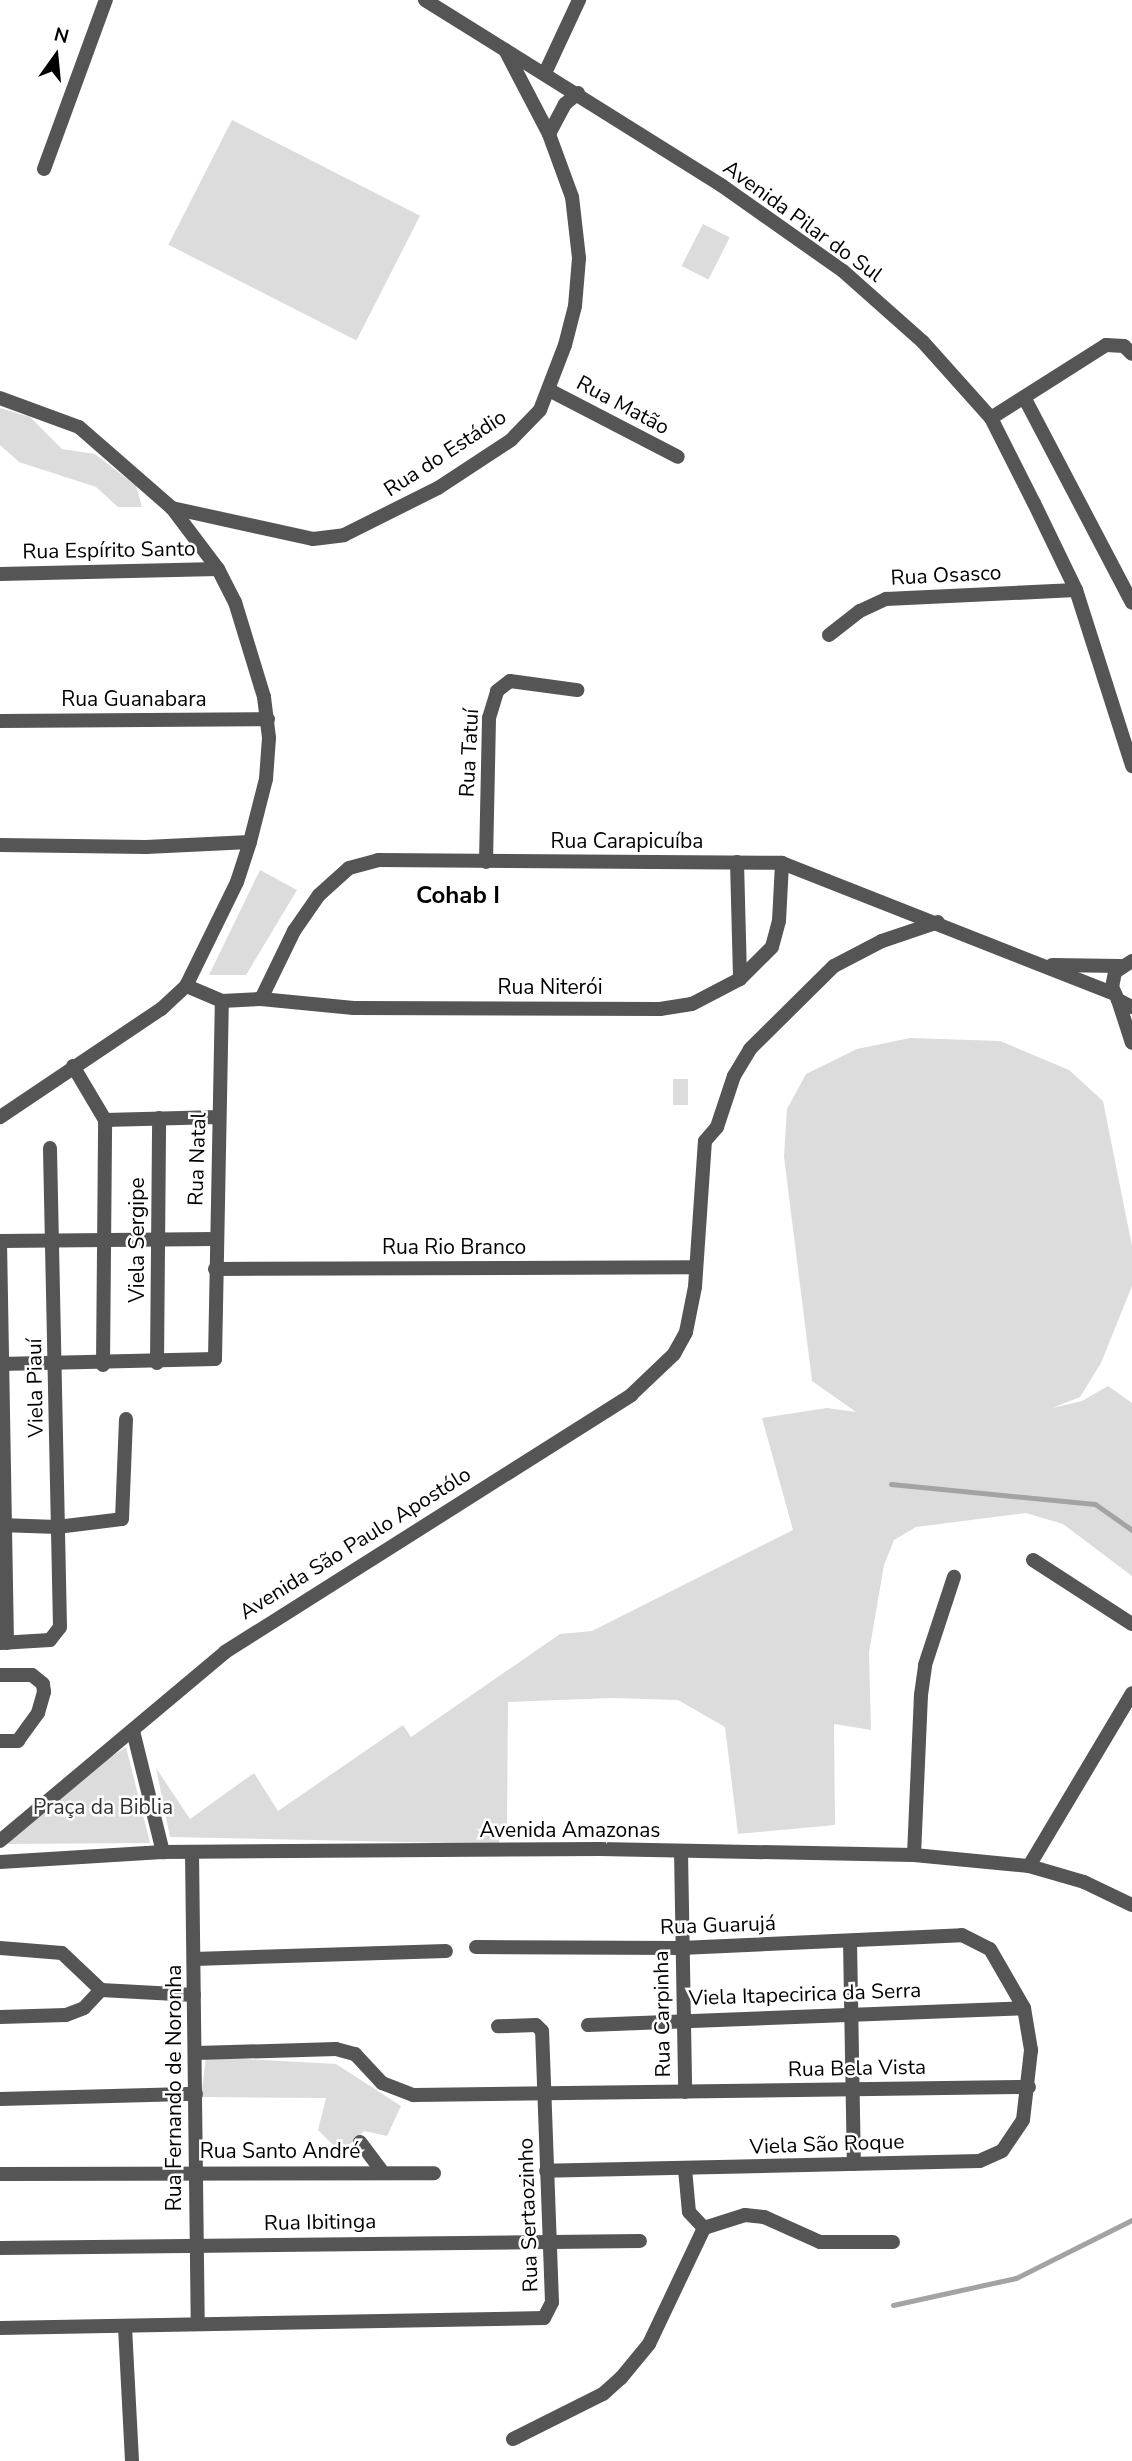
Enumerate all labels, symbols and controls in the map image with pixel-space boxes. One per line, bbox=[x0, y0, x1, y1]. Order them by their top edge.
north arrow bbox=[21, 21, 91, 91]
text: N bbox=[51, 21, 72, 50]
street label: Avenida Pilar do Sul bbox=[718, 155, 888, 287]
street label: Rua Matão bbox=[572, 370, 674, 440]
street label: Rua do Estádio bbox=[379, 404, 511, 502]
street label: Rua Espírito Santo bbox=[22, 536, 196, 564]
street label: Rua Osasco bbox=[890, 560, 1002, 590]
street label: Rua Guanabara bbox=[61, 686, 207, 712]
street label: Rua Tatuí bbox=[454, 708, 484, 798]
street label: Rua Carapicuíba bbox=[551, 828, 703, 854]
district label: Cohab I bbox=[416, 882, 500, 910]
street label: Rua Niterói bbox=[497, 974, 603, 1000]
street label: Rua Natal bbox=[183, 1112, 211, 1206]
street label: Viela Sergipe bbox=[124, 1177, 150, 1303]
street label: Rua Rio Branco bbox=[382, 1234, 526, 1260]
street label: Viela Piauí bbox=[22, 1338, 48, 1438]
street label: Avenida São Paulo Apostólo bbox=[235, 1461, 475, 1625]
park label: Praça da Biblia bbox=[33, 1794, 173, 1820]
street label: Avenida Amazonas bbox=[480, 1817, 660, 1843]
street label: Rua Guarujá bbox=[660, 1910, 776, 1940]
street label: Rua Carpinha bbox=[648, 1950, 676, 2078]
street label: Rua Fernando de Noronha bbox=[161, 1965, 187, 2211]
street label: Viela Itapecirica da Serra bbox=[688, 1977, 922, 2011]
street label: Rua Bela Vista bbox=[788, 2054, 926, 2082]
street label: Viela São Roque bbox=[749, 2129, 905, 2159]
street label: Rua Sertaozinho bbox=[513, 2137, 543, 2293]
street label: Rua Santo André bbox=[200, 2138, 360, 2164]
street label: Rua Ibitinga bbox=[264, 2208, 376, 2236]

